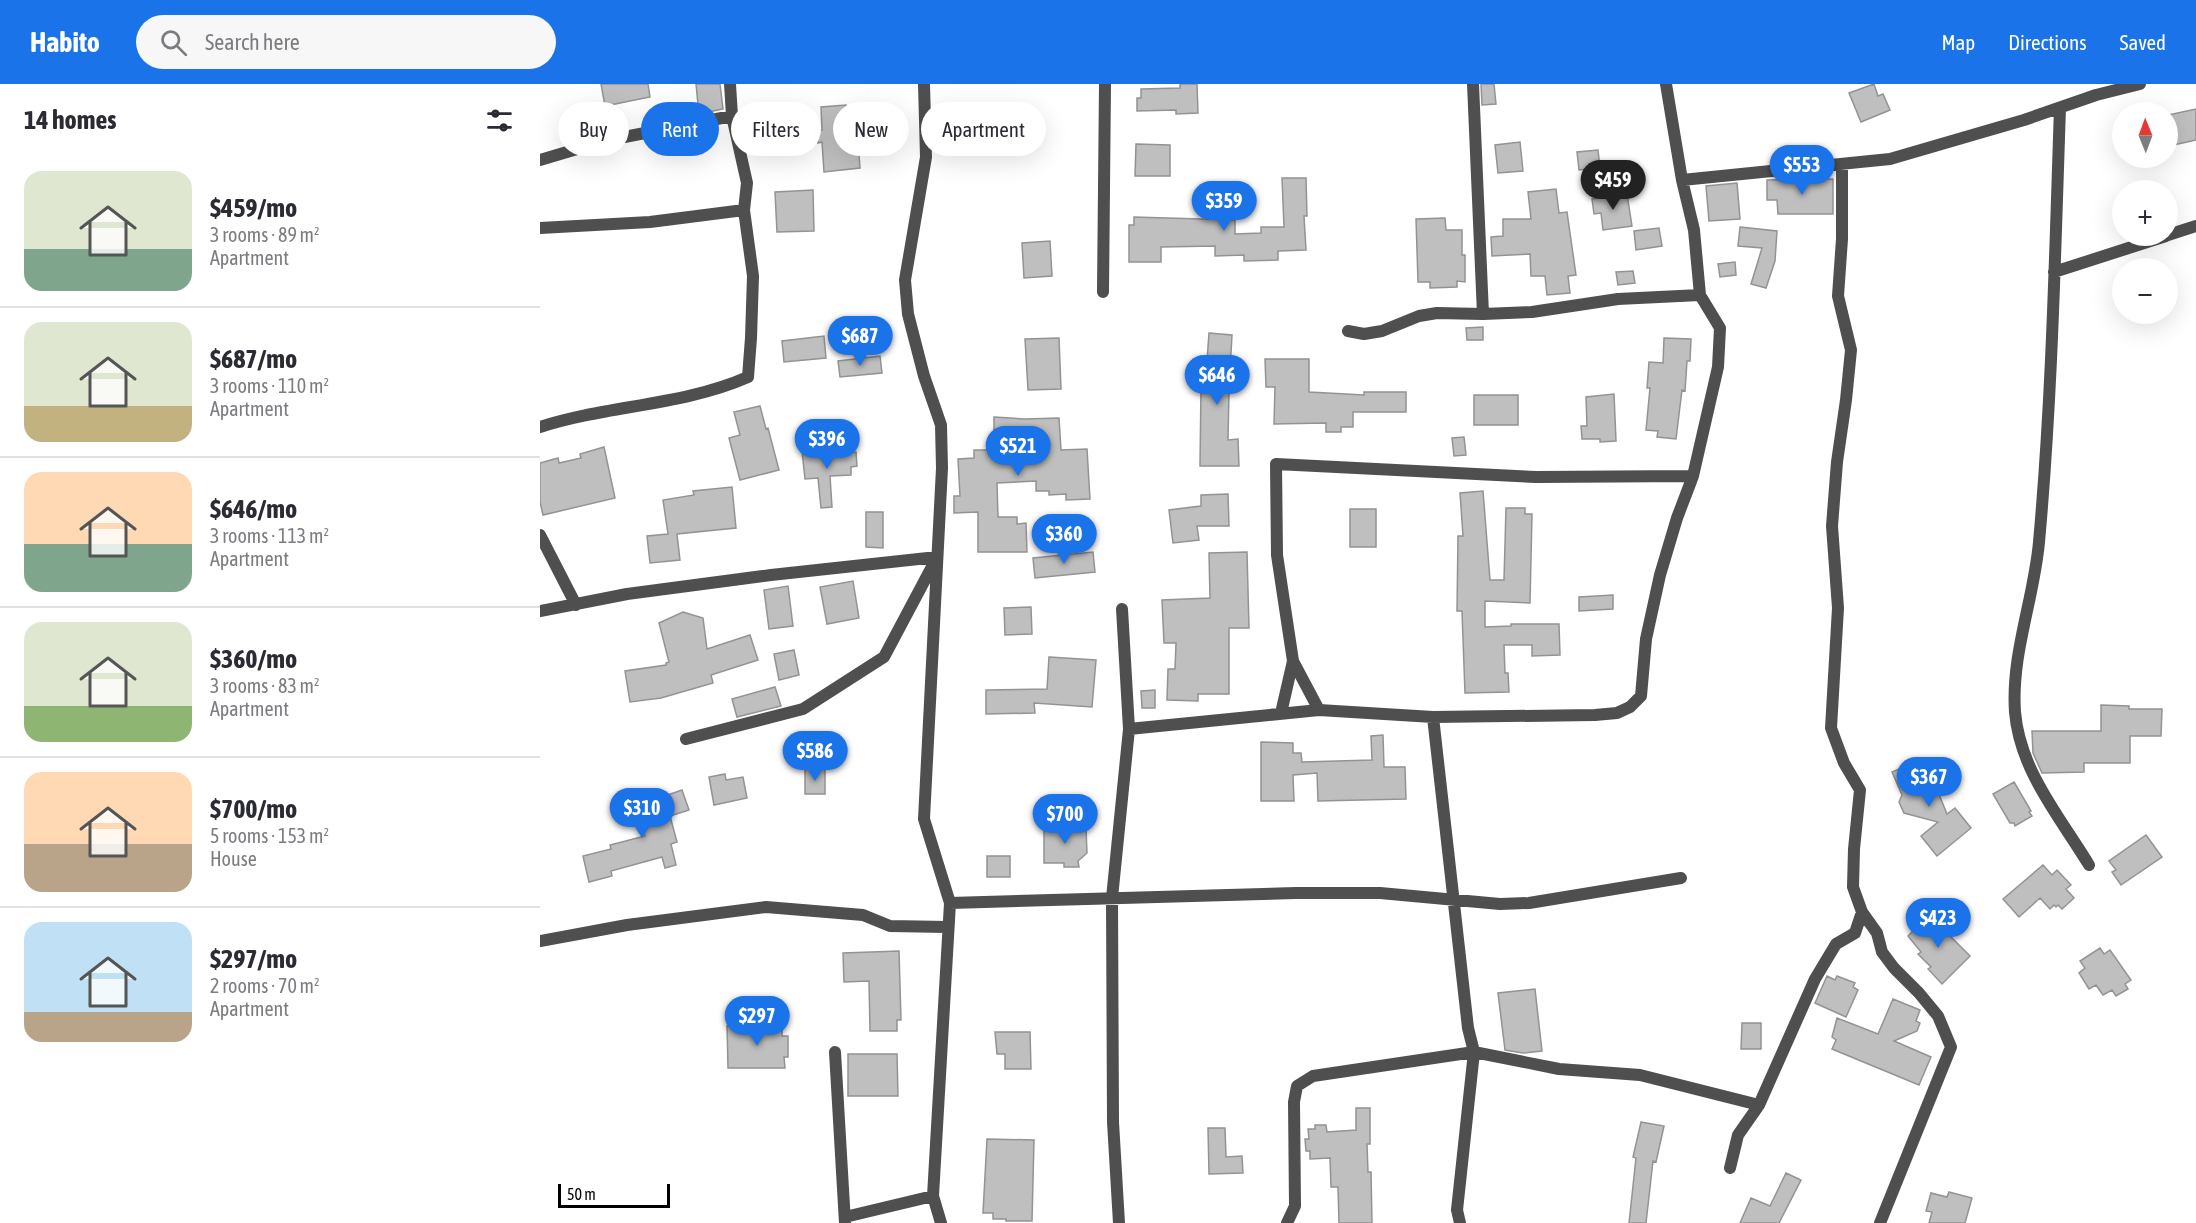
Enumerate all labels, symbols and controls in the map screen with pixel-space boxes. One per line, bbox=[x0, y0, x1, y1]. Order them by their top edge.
search box bbox=[136, 15, 556, 69]
text: Habito bbox=[30, 26, 100, 58]
icon: search bbox=[157, 26, 190, 59]
text: Search here bbox=[205, 29, 300, 55]
text: Map bbox=[1941, 30, 1975, 54]
text: Directions bbox=[2008, 30, 2087, 54]
text: Saved bbox=[2120, 30, 2166, 54]
chip: Buy bbox=[558, 102, 629, 156]
chip: Rent bbox=[641, 102, 719, 156]
chip: Filters bbox=[731, 102, 821, 156]
chip: New bbox=[833, 102, 909, 156]
chip: Apartment bbox=[921, 102, 1046, 156]
north arrow bbox=[2112, 102, 2178, 168]
map controls bbox=[2112, 102, 2178, 324]
icon: filters bbox=[483, 104, 516, 137]
text: 14 homes bbox=[24, 105, 117, 135]
pin: $553 bbox=[1766, 145, 1838, 196]
text: $553 bbox=[1784, 153, 1820, 176]
pin: $459 bbox=[1577, 160, 1649, 211]
text: $459 bbox=[1595, 168, 1631, 191]
button: + bbox=[2112, 180, 2178, 246]
pin: $359 bbox=[1188, 181, 1260, 232]
text: $359 bbox=[1206, 189, 1242, 212]
text: $459/mo bbox=[210, 193, 297, 223]
icon: home bbox=[72, 195, 144, 267]
text: 3 rooms · 89 m² bbox=[210, 223, 320, 246]
text: Apartment bbox=[210, 246, 289, 269]
button: − bbox=[2112, 258, 2178, 324]
pin: $687 bbox=[824, 316, 896, 367]
text: $687 bbox=[842, 324, 878, 347]
text: $687/mo bbox=[210, 344, 297, 374]
icon: home bbox=[72, 346, 144, 418]
pin: $646 bbox=[1181, 355, 1253, 406]
text: $646 bbox=[1199, 363, 1235, 386]
text: 3 rooms · 110 m² bbox=[210, 374, 329, 397]
text: Apartment bbox=[210, 397, 289, 420]
pin: $396 bbox=[791, 419, 863, 470]
pin: $521 bbox=[982, 426, 1054, 477]
text: $396 bbox=[809, 427, 845, 450]
text: $521 bbox=[1000, 434, 1036, 457]
text: $646/mo bbox=[210, 494, 297, 524]
icon: home bbox=[72, 496, 144, 568]
pin: $360 bbox=[1028, 514, 1100, 565]
text: $360 bbox=[1046, 522, 1082, 545]
text: 3 rooms · 113 m² bbox=[210, 524, 329, 547]
text: Apartment bbox=[210, 547, 289, 570]
text: $360/mo bbox=[210, 644, 297, 674]
icon: home bbox=[72, 646, 144, 718]
text: 3 rooms · 83 m² bbox=[210, 674, 320, 697]
text: Apartment bbox=[210, 697, 289, 720]
pin: $586 bbox=[779, 731, 851, 782]
text: $586 bbox=[797, 739, 833, 762]
pin: $367 bbox=[1893, 757, 1965, 808]
text: $367 bbox=[1911, 765, 1947, 788]
pin: $310 bbox=[606, 788, 678, 839]
text: $700/mo bbox=[210, 794, 297, 824]
pin: $700 bbox=[1029, 794, 1101, 845]
icon: home bbox=[72, 796, 144, 868]
text: $310 bbox=[624, 796, 660, 819]
text: $700 bbox=[1047, 802, 1083, 825]
text: 5 rooms · 153 m² bbox=[210, 824, 329, 847]
text: House bbox=[210, 847, 257, 870]
pin: $423 bbox=[1902, 898, 1974, 949]
text: $423 bbox=[1920, 906, 1956, 929]
text: $297/mo bbox=[210, 944, 297, 974]
icon: home bbox=[72, 946, 144, 1018]
text: 2 rooms · 70 m² bbox=[210, 974, 320, 997]
pin: $297 bbox=[721, 996, 793, 1047]
text: Apartment bbox=[210, 997, 289, 1020]
text: $297 bbox=[739, 1004, 775, 1027]
scale bar bbox=[558, 1181, 670, 1208]
text: 50 m bbox=[567, 1185, 596, 1203]

